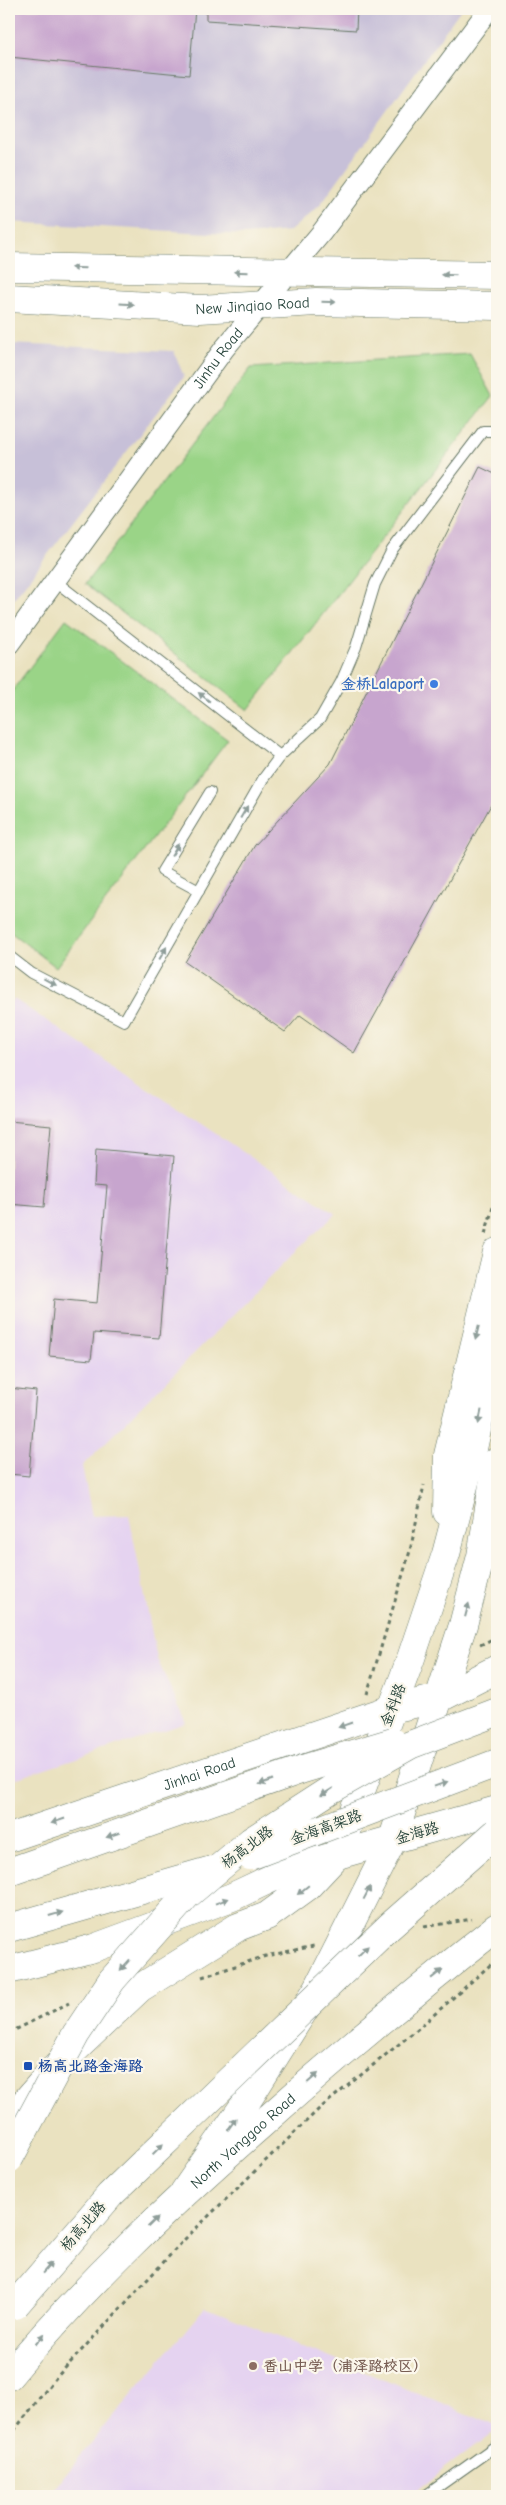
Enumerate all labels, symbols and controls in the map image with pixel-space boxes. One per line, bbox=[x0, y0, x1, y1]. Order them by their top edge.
one-way arrow bbox=[70, 264, 86, 272]
one-way arrow bbox=[232, 268, 248, 276]
one-way arrow bbox=[440, 271, 456, 279]
street label: New Jinqiao Road bbox=[195, 293, 310, 318]
one-way arrow bbox=[322, 298, 338, 306]
one-way arrow bbox=[120, 301, 136, 309]
street label: Jinhu Road bbox=[189, 324, 247, 392]
place label: 金桥Lalaport bbox=[341, 675, 425, 693]
marker: 金桥Lalaport bbox=[428, 678, 440, 690]
one-way arrow bbox=[198, 692, 211, 703]
one-way arrow bbox=[240, 805, 248, 820]
one-way arrow bbox=[170, 844, 179, 857]
one-way arrow bbox=[159, 946, 167, 960]
one-way arrow bbox=[42, 978, 57, 986]
one-way arrow bbox=[473, 1326, 481, 1341]
one-way arrow bbox=[476, 1409, 484, 1424]
one-way arrow bbox=[463, 1602, 471, 1617]
street label: 金科路 bbox=[377, 1681, 409, 1729]
one-way arrow bbox=[337, 1721, 352, 1729]
street label: Jinhai Road bbox=[161, 1753, 238, 1794]
one-way arrow bbox=[259, 1778, 274, 1786]
one-way arrow bbox=[434, 1780, 449, 1787]
one-way arrow bbox=[321, 1788, 334, 1797]
street label: 金海高架路 bbox=[288, 1806, 364, 1848]
one-way arrow bbox=[51, 1818, 66, 1826]
street label: 金海路 bbox=[393, 1818, 441, 1848]
street label: 杨高北路 bbox=[218, 1822, 276, 1872]
one-way arrow bbox=[105, 1832, 120, 1840]
one-way arrow bbox=[296, 1884, 309, 1895]
one-way arrow bbox=[363, 1886, 371, 1900]
one-way arrow bbox=[214, 1897, 229, 1904]
one-way arrow bbox=[48, 1910, 63, 1918]
one-way arrow bbox=[356, 1945, 368, 1957]
one-way arrow bbox=[120, 1959, 131, 1972]
one-way arrow bbox=[430, 1968, 443, 1979]
place label: 杨高北路金海路 bbox=[38, 2057, 143, 2075]
marker: 杨高北路金海路 bbox=[22, 2060, 34, 2072]
one-way arrow bbox=[307, 2073, 320, 2084]
street label: North Yanggao Road bbox=[187, 2090, 299, 2192]
one-way arrow bbox=[227, 2117, 237, 2130]
one-way arrow bbox=[151, 2143, 163, 2155]
street label: 杨高北路 bbox=[57, 2197, 109, 2255]
one-way arrow bbox=[147, 2216, 159, 2228]
one-way arrow bbox=[41, 2262, 52, 2274]
one-way arrow bbox=[34, 2332, 45, 2345]
place label: 香山中学（浦泽路校区） bbox=[263, 2357, 428, 2375]
marker: 香山中学（浦泽路校区） bbox=[247, 2360, 259, 2372]

